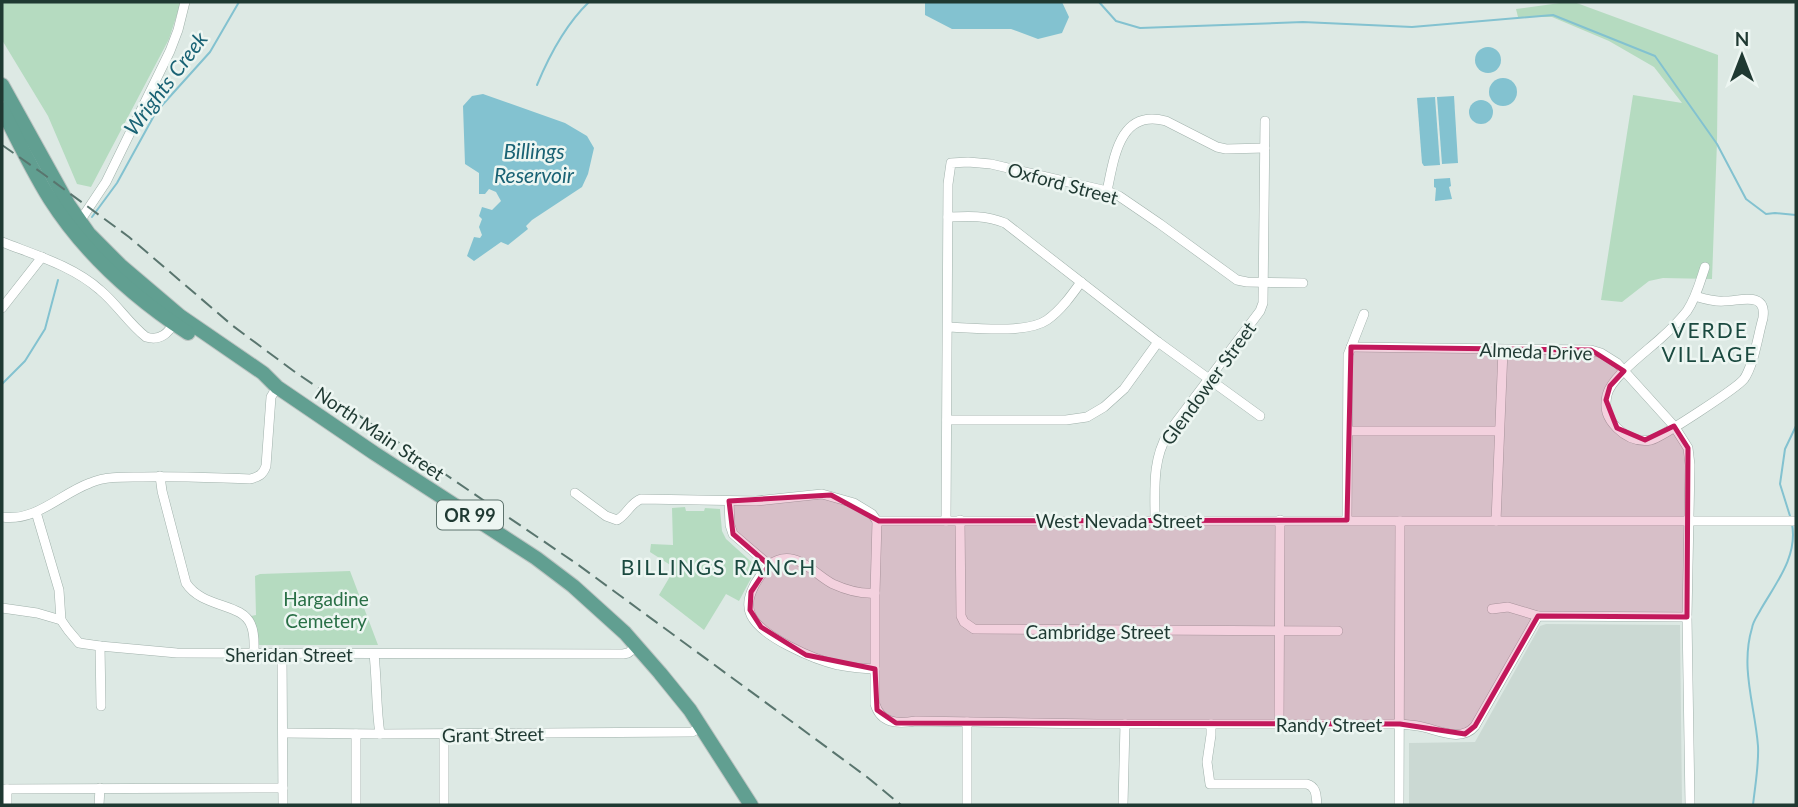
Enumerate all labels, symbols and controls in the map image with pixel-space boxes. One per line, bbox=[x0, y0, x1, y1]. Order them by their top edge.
north arrow bbox=[1707, 21, 1777, 91]
water label: Wrights Creek bbox=[118, 26, 213, 140]
text: N bbox=[1735, 27, 1749, 50]
water label: Billings Reservoir bbox=[494, 138, 575, 187]
street label: Oxford Street bbox=[1005, 157, 1121, 209]
street label: Glendower Street bbox=[1156, 317, 1260, 449]
district label: VERDE VILLAGE bbox=[1662, 317, 1758, 366]
street label: Almeda Drive bbox=[1479, 338, 1593, 364]
street label: North Main Street bbox=[311, 381, 449, 485]
road number: OR 99 bbox=[437, 500, 503, 530]
street label: West Nevada Street bbox=[1036, 509, 1202, 532]
district label: BILLINGS RANCH bbox=[621, 554, 817, 579]
park label: Hargadine Cemetery bbox=[283, 587, 369, 632]
street label: Cambridge Street bbox=[1025, 620, 1171, 643]
street label: Sheridan Street bbox=[225, 643, 353, 666]
street label: Randy Street bbox=[1276, 713, 1383, 736]
street label: Grant Street bbox=[442, 722, 544, 746]

